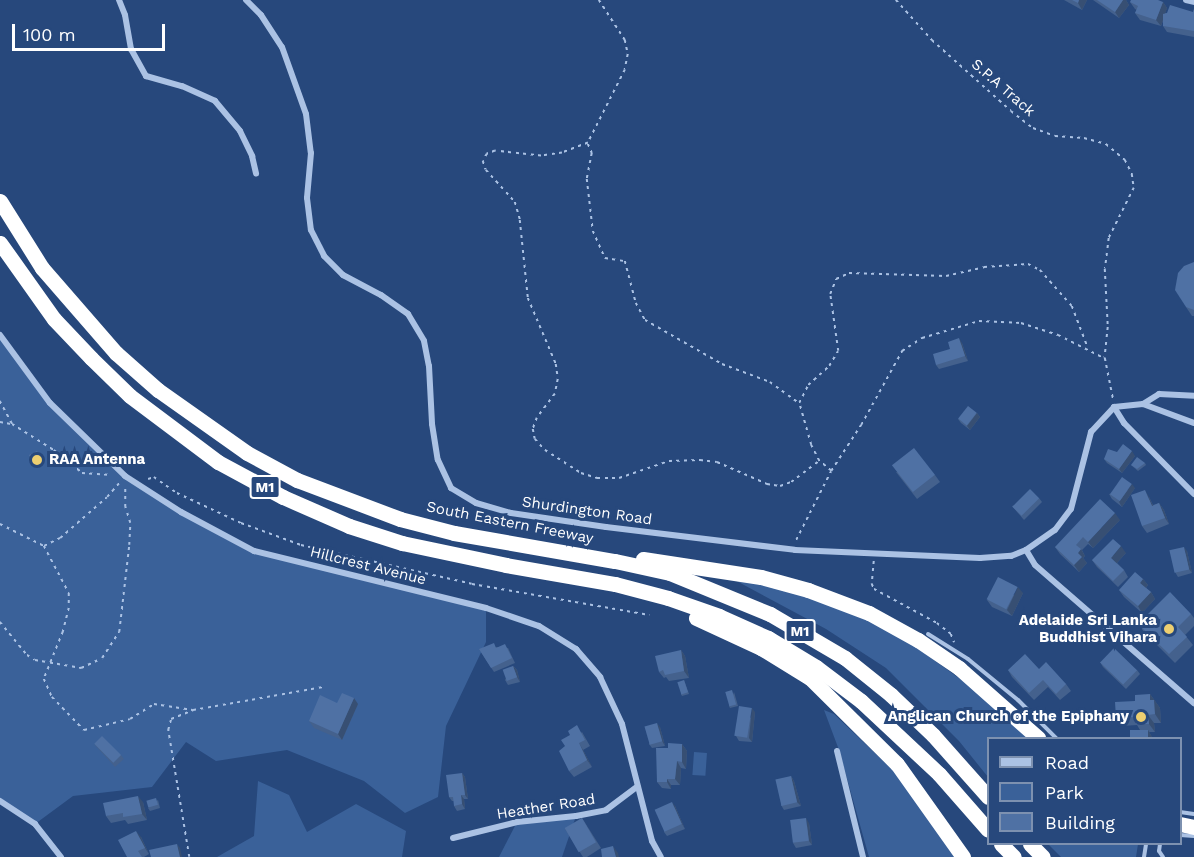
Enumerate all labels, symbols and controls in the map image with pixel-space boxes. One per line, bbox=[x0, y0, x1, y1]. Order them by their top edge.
scale bar bbox=[15, 12, 168, 50]
text: 100 m bbox=[23, 24, 76, 45]
street label: S.P.A Track bbox=[967, 55, 1039, 121]
place label: RAA Antenna bbox=[49, 451, 146, 469]
marker: RAA Antenna bbox=[30, 453, 44, 467]
road number: M1 bbox=[248, 476, 282, 498]
street label: Shurdington Road bbox=[521, 493, 653, 529]
street label: South Eastern Freeway bbox=[425, 498, 595, 548]
street label: Hillcrest Avenue bbox=[308, 543, 428, 589]
place label: Adelaide Sri Lanka Buddhist Vihara bbox=[1019, 611, 1157, 646]
road number: M1 bbox=[784, 620, 816, 642]
marker: Adelaide Sri Lanka Buddhist Vihara bbox=[1162, 622, 1176, 636]
place label: Anglican Church of the Epiphany bbox=[887, 708, 1129, 726]
marker: Anglican Church of the Epiphany bbox=[1134, 710, 1148, 724]
legend bbox=[987, 737, 1182, 845]
text: Road bbox=[1045, 752, 1089, 773]
text: Park bbox=[1045, 782, 1084, 803]
street label: Heather Road bbox=[495, 790, 597, 824]
text: Building bbox=[1045, 812, 1115, 833]

